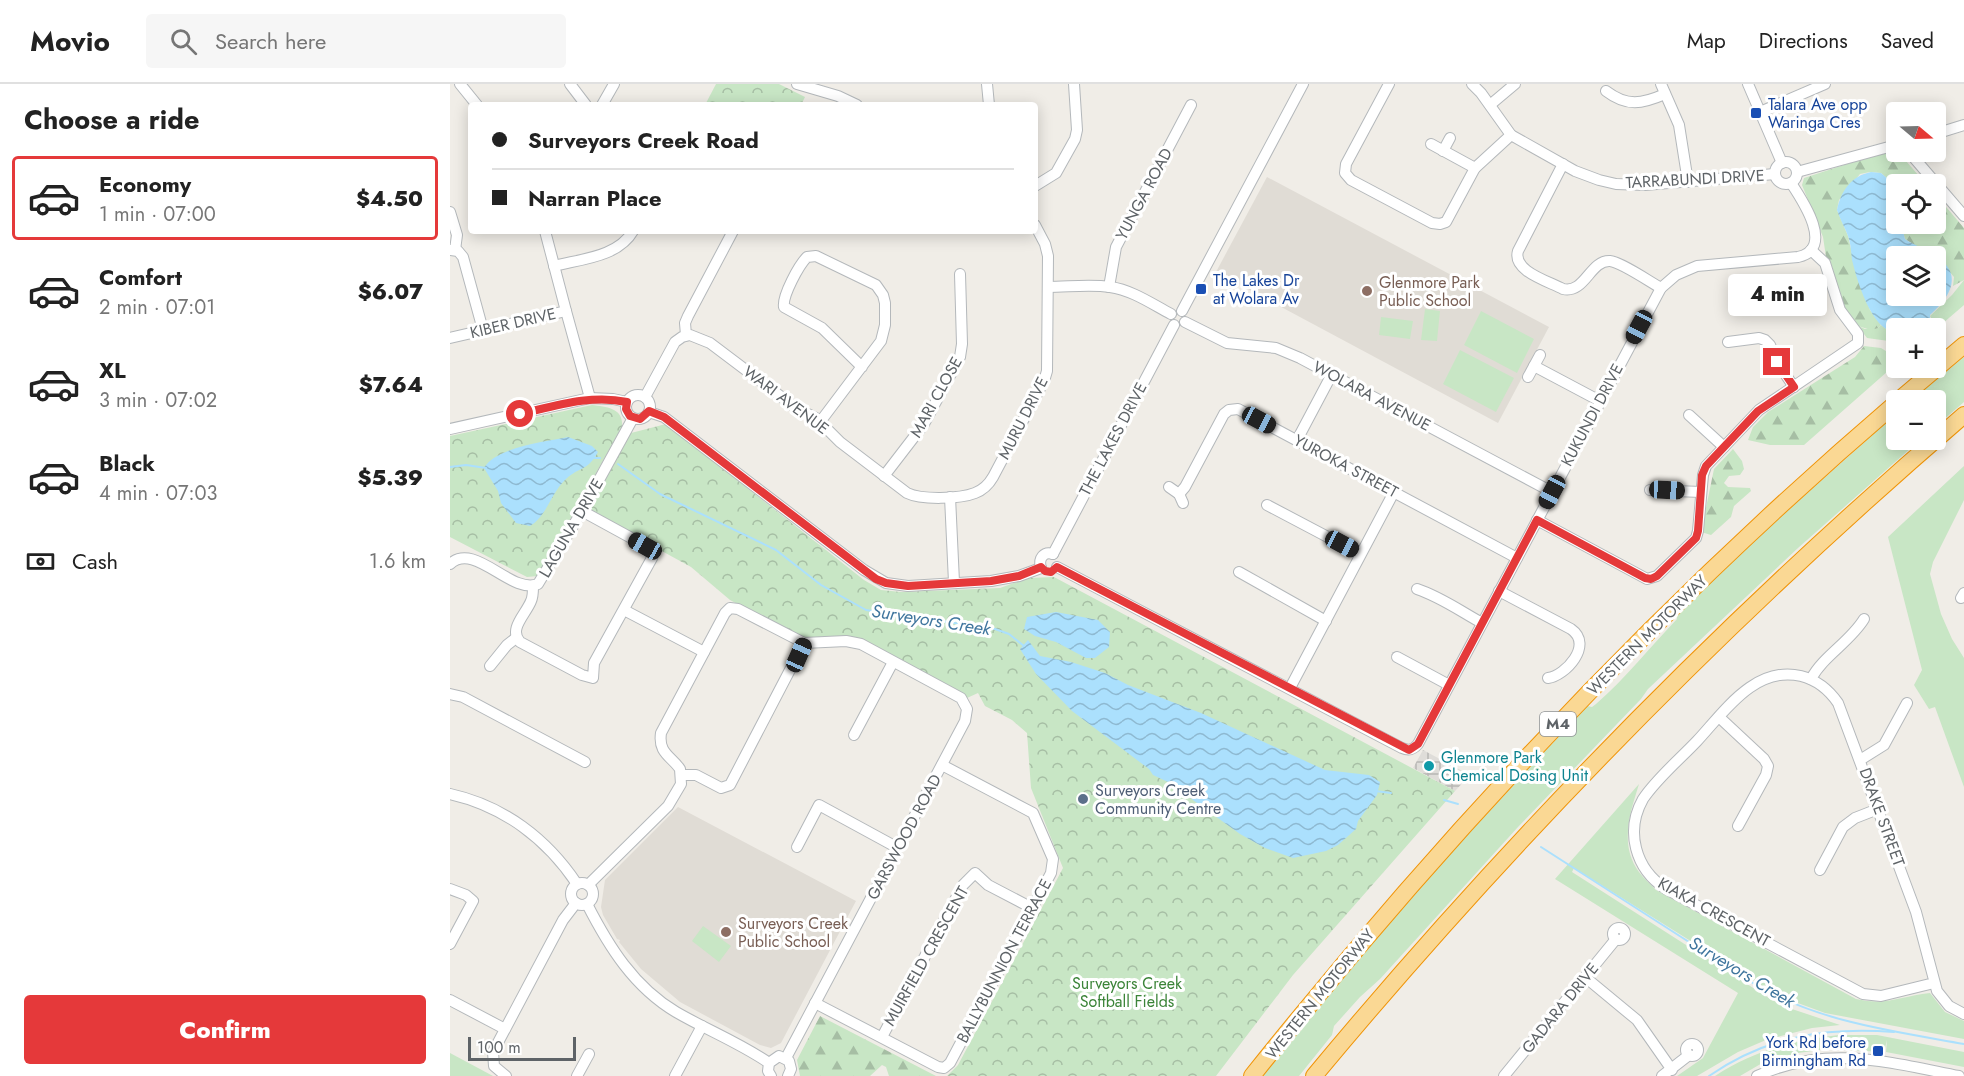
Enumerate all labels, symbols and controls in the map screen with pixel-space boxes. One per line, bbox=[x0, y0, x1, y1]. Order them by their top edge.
search box bbox=[146, 14, 566, 68]
text: Movio bbox=[30, 21, 110, 62]
icon: search bbox=[167, 25, 200, 58]
text: Search here bbox=[215, 25, 326, 57]
text: Map bbox=[1687, 26, 1726, 56]
text: Directions bbox=[1759, 26, 1848, 56]
text: Saved bbox=[1881, 26, 1934, 56]
place label: Talara Ave opp Waringa Cres bbox=[1768, 93, 1867, 134]
text: Choose a ride bbox=[24, 100, 199, 139]
north arrow bbox=[1886, 102, 1946, 162]
map controls bbox=[1886, 102, 1946, 450]
marker: Talara Ave opp Waringa Cres bbox=[1749, 106, 1763, 120]
text: Surveyors Creek Road bbox=[528, 124, 759, 156]
street label: YUNGA ROAD bbox=[1110, 144, 1178, 244]
street label: TARRABUNDI DRIVE bbox=[1625, 164, 1765, 194]
text: Economy bbox=[99, 168, 191, 200]
icon: car bbox=[27, 171, 81, 225]
button: locate bbox=[1886, 174, 1946, 234]
text: $4.50 bbox=[356, 182, 423, 214]
text: Narran Place bbox=[528, 182, 662, 214]
text: 1 min · 07:00 bbox=[99, 200, 216, 229]
button: layers bbox=[1886, 246, 1946, 306]
text: Comfort bbox=[99, 261, 182, 293]
icon: car bbox=[27, 264, 81, 318]
place label: The Lakes Dr at Wolara Av bbox=[1213, 269, 1300, 310]
place label: Glenmore Park Public School bbox=[1379, 271, 1481, 312]
text: $6.07 bbox=[358, 275, 423, 307]
callout: 4 min bbox=[1728, 275, 1826, 317]
text: 4 min bbox=[1750, 280, 1805, 309]
marker: The Lakes Dr at Wolara Av bbox=[1194, 282, 1208, 296]
marker: Glenmore Park Public School bbox=[1360, 284, 1374, 298]
text: 2 min · 07:01 bbox=[99, 293, 215, 322]
street label: KIBER DRIVE bbox=[468, 302, 558, 344]
car bbox=[1623, 307, 1655, 347]
button: + bbox=[1886, 318, 1946, 378]
route end bbox=[1763, 348, 1790, 375]
street label: MARI CLOSE bbox=[904, 352, 968, 442]
text: XL bbox=[99, 354, 126, 386]
street label: WOLARA AVENUE bbox=[1309, 355, 1435, 437]
icon: car bbox=[27, 357, 81, 411]
street label: WARI AVENUE bbox=[738, 360, 834, 440]
street label: KUKUNDI DRIVE bbox=[1555, 360, 1629, 470]
text: $7.64 bbox=[359, 368, 423, 400]
street label: MURU DRIVE bbox=[992, 373, 1054, 463]
street label: THE LAKES DRIVE bbox=[1073, 378, 1153, 500]
text: 3 min · 07:02 bbox=[99, 386, 217, 415]
button: − bbox=[1886, 390, 1946, 450]
route start bbox=[506, 400, 533, 427]
car bbox=[1239, 404, 1279, 436]
street label: YUROKA STREET bbox=[1290, 429, 1403, 503]
text: Black bbox=[99, 447, 155, 479]
icon: car bbox=[27, 450, 81, 504]
text: $5.39 bbox=[358, 461, 423, 493]
car bbox=[1536, 472, 1568, 512]
street label: LAGUNA DRIVE bbox=[533, 474, 609, 582]
text: 4 min · 07:03 bbox=[99, 479, 217, 508]
car bbox=[1649, 480, 1685, 500]
car bbox=[1322, 528, 1362, 560]
car bbox=[625, 529, 665, 563]
icon: cash bbox=[24, 545, 57, 578]
text: Cash bbox=[72, 545, 118, 577]
text: 1.6 km bbox=[369, 547, 426, 576]
street label: WESTERN MOTORWAY bbox=[1582, 570, 1712, 700]
water label: Surveyors Creek bbox=[870, 598, 994, 642]
car bbox=[783, 635, 815, 675]
road number: M4 bbox=[1540, 712, 1576, 736]
place label: Glenmore Park Chemical Dosing Unit bbox=[1441, 746, 1588, 787]
marker: Glenmore Park Chemical Dosing Unit bbox=[1422, 759, 1436, 773]
street label: DRAKE STREET bbox=[1854, 765, 1911, 870]
street label: GARSWOOD ROAD bbox=[861, 770, 947, 904]
place label: Surveyors Creek Community Centre bbox=[1095, 779, 1221, 820]
marker: Surveyors Creek Community Centre bbox=[1076, 792, 1090, 806]
street label: KIAKA CRESCENT bbox=[1654, 872, 1775, 953]
street label: BALLYBUNNION TERRACE bbox=[951, 875, 1057, 1047]
street label: MUIRFIELD CRESCENT bbox=[878, 881, 974, 1030]
place label: Surveyors Creek Public School bbox=[738, 912, 849, 953]
street label: WESTERN MOTORWAY bbox=[1260, 924, 1380, 1064]
marker: Surveyors Creek Public School bbox=[719, 925, 733, 939]
water label: Surveyors Creek bbox=[1684, 930, 1801, 1015]
street label: GADARA DRIVE bbox=[1516, 958, 1604, 1058]
park label: Surveyors Creek Softball Fields bbox=[1072, 972, 1183, 1013]
button: Confirm bbox=[24, 995, 426, 1064]
place label: York Rd before Birmingham Rd bbox=[1762, 1031, 1866, 1072]
scale bar bbox=[468, 1034, 576, 1062]
text: 100 m bbox=[477, 1036, 521, 1059]
marker: York Rd before Birmingham Rd bbox=[1871, 1044, 1885, 1058]

